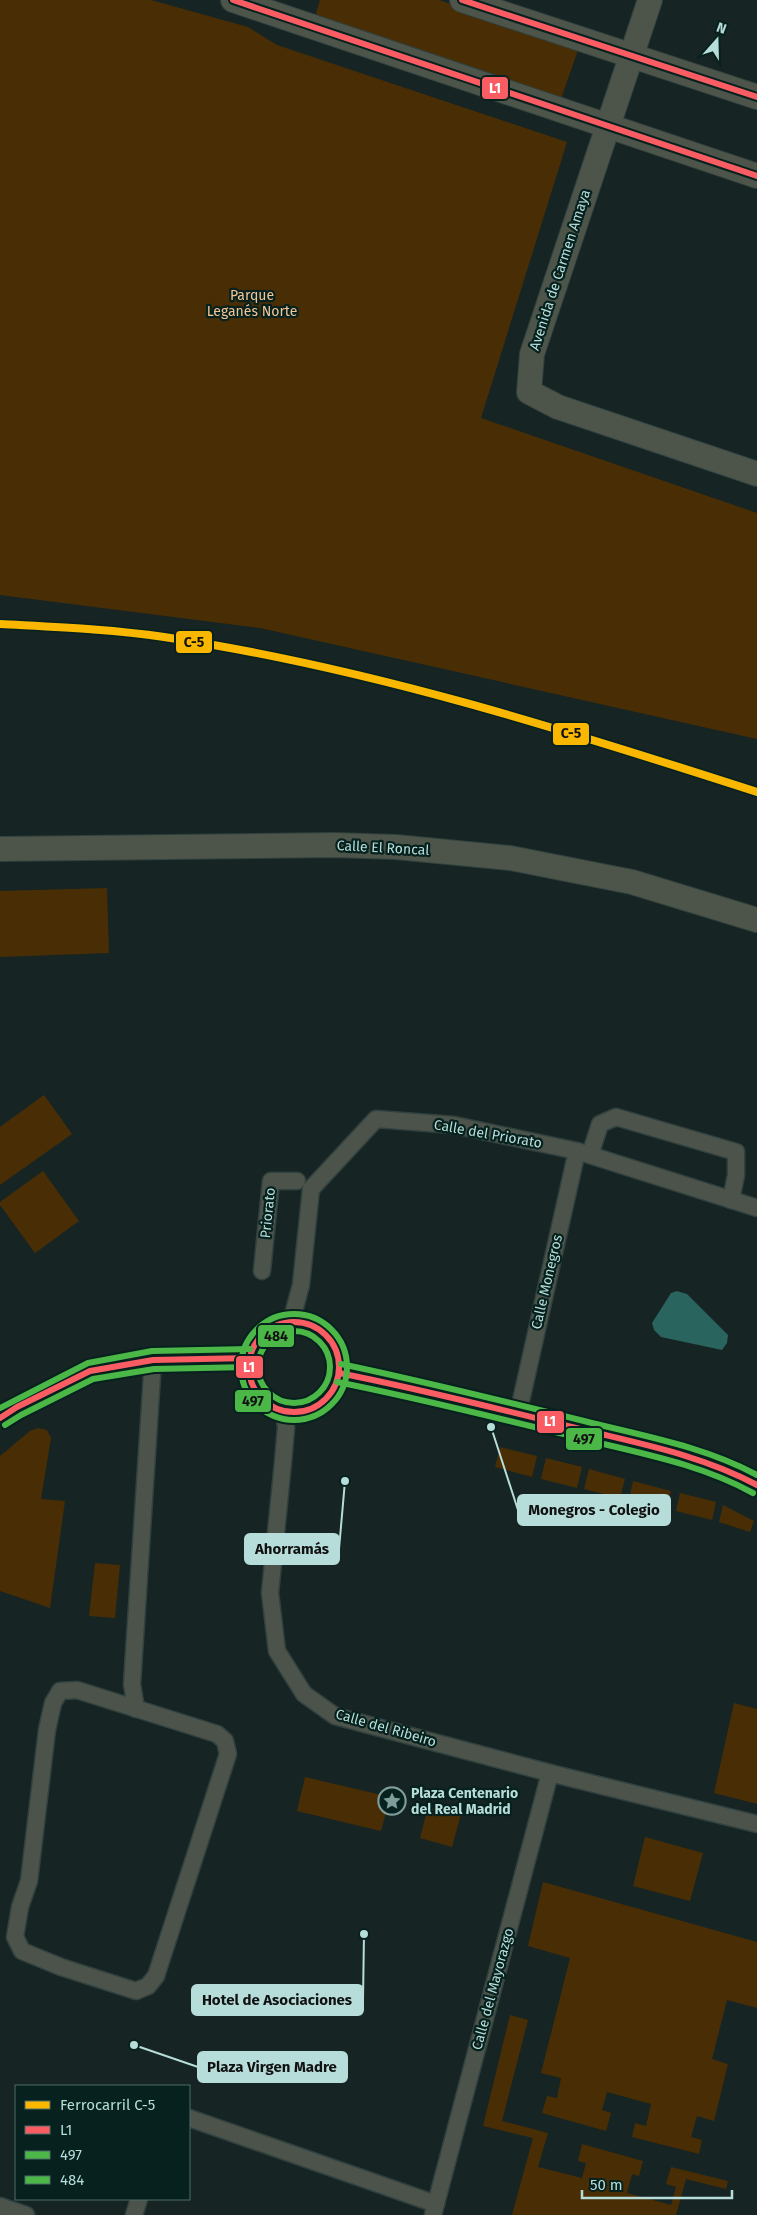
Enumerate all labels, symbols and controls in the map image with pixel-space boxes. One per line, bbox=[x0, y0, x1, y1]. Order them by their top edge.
north arrow bbox=[692, 15, 742, 65]
text: N bbox=[714, 19, 729, 38]
line badge: L1 bbox=[481, 76, 509, 100]
text: L1 bbox=[489, 80, 501, 97]
street label: Avenida de Carmen Amaya bbox=[526, 187, 594, 353]
park label: Parque Leganés Norte bbox=[207, 287, 297, 320]
line badge: C-5 bbox=[175, 630, 213, 654]
text: C-5 bbox=[184, 634, 205, 651]
line badge: C-5 bbox=[552, 722, 590, 746]
text: C-5 bbox=[561, 725, 582, 742]
street label: Calle El Roncal bbox=[336, 837, 430, 859]
street label: Calle del Priorato bbox=[433, 1116, 543, 1152]
street label: Priorato bbox=[257, 1187, 279, 1239]
street label: Calle Monegros bbox=[528, 1233, 566, 1331]
line badge: 484 bbox=[257, 1324, 295, 1348]
text: 484 bbox=[264, 1328, 288, 1345]
line badge: L1 bbox=[235, 1355, 264, 1379]
text: L1 bbox=[243, 1359, 255, 1376]
line badge: 497 bbox=[234, 1389, 272, 1413]
text: 497 bbox=[242, 1393, 264, 1410]
line badge: L1 bbox=[536, 1410, 565, 1434]
text: L1 bbox=[544, 1413, 556, 1430]
line badge: 497 bbox=[565, 1427, 603, 1451]
text: 497 bbox=[573, 1431, 595, 1448]
callout: Monegros - Colegio bbox=[518, 1495, 670, 1525]
text: Monegros - Colegio bbox=[528, 1501, 660, 1519]
callout: Ahorramás bbox=[245, 1534, 339, 1564]
text: Ahorramás bbox=[254, 1540, 329, 1558]
street label: Calle del Ribeiro bbox=[334, 1706, 438, 1750]
place label: Plaza Centenario del Real Madrid bbox=[411, 1785, 518, 1818]
place icon: Plaza Centenario del Real Madrid bbox=[377, 1786, 407, 1816]
street label: Calle del Mayorazgo bbox=[469, 1926, 517, 2052]
callout: Hotel de Asociaciones bbox=[192, 1985, 363, 2015]
text: Hotel de Asociaciones bbox=[202, 1991, 352, 2009]
callout: Plaza Virgen Madre bbox=[198, 2052, 347, 2082]
text: Plaza Virgen Madre bbox=[207, 2058, 337, 2076]
legend bbox=[15, 2085, 190, 2200]
text: Ferrocarril C-5 bbox=[60, 2096, 155, 2114]
text: L1 bbox=[60, 2121, 72, 2139]
text: 497 bbox=[60, 2146, 82, 2164]
scale bar bbox=[582, 2168, 732, 2200]
text: 484 bbox=[60, 2171, 84, 2189]
text: 50 m bbox=[590, 2176, 623, 2194]

